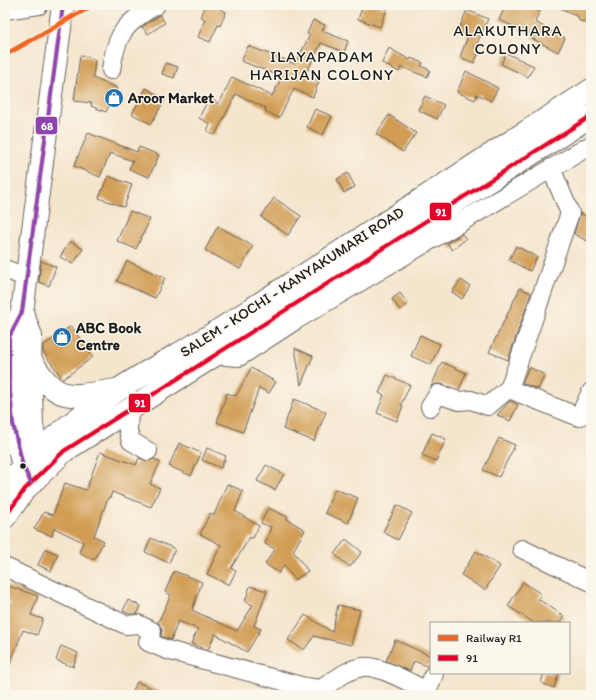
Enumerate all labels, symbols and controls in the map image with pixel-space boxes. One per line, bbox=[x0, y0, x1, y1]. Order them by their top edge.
district label: ALAKUTHARA COLONY bbox=[453, 21, 563, 58]
district label: ILAYAPADAM HARIJAN COLONY bbox=[250, 47, 394, 84]
shop icon: Aroor Market bbox=[103, 87, 125, 109]
place label: Aroor Market bbox=[127, 89, 214, 107]
line badge: 68 bbox=[35, 116, 58, 135]
text: 68 bbox=[41, 120, 53, 133]
line badge: 91 bbox=[429, 202, 452, 221]
street label: SALEM - KOCHI - KANYAKUMARI ROAD bbox=[177, 203, 407, 361]
text: 91 bbox=[436, 206, 447, 219]
place label: ABC Book Centre bbox=[75, 319, 141, 354]
shop icon: ABC Book Centre bbox=[51, 326, 73, 348]
line badge: 91 bbox=[128, 393, 151, 413]
text: 91 bbox=[135, 397, 146, 410]
unlabelled marker bbox=[18, 461, 28, 471]
legend bbox=[430, 622, 570, 674]
text: Railway R1 bbox=[466, 631, 522, 645]
text: 91 bbox=[466, 651, 478, 665]

